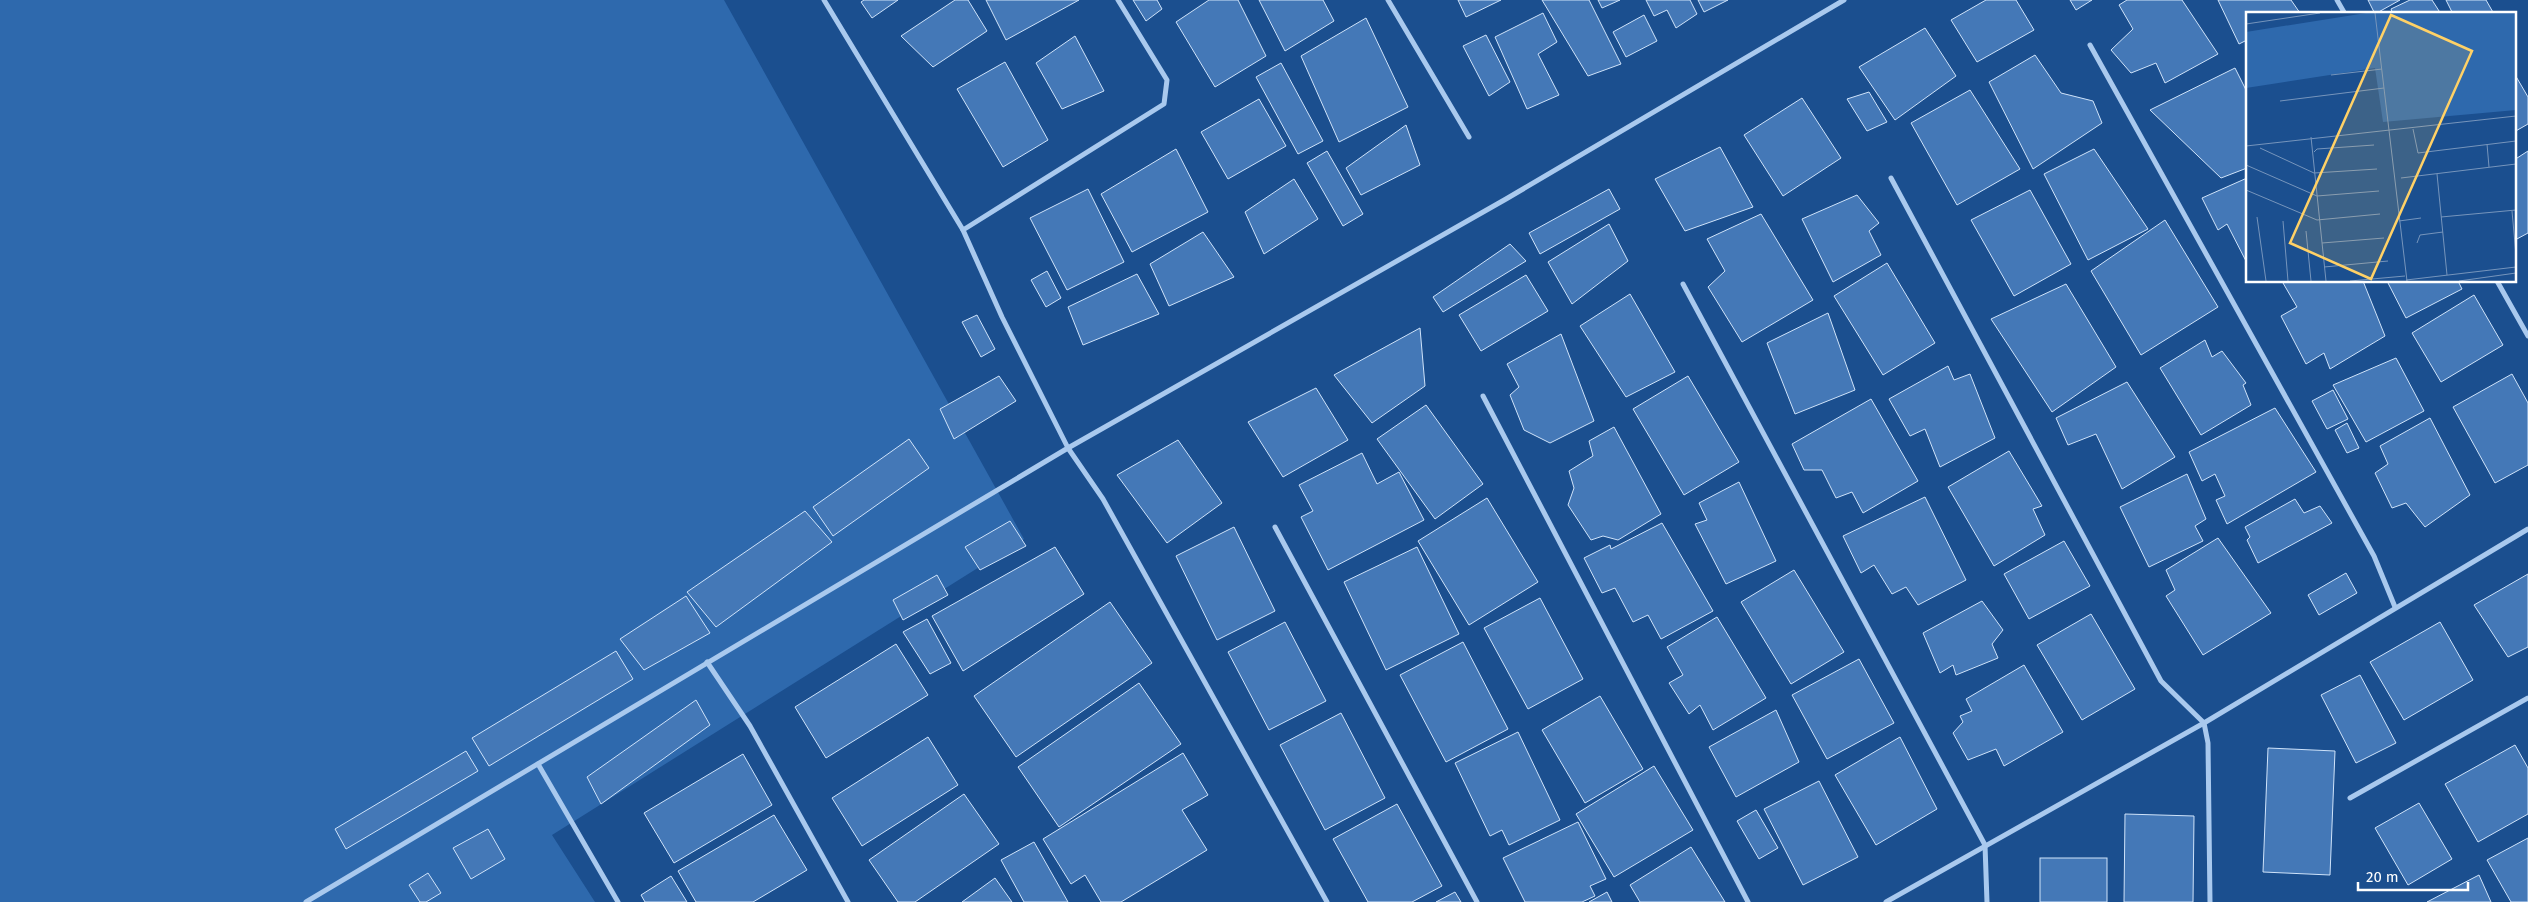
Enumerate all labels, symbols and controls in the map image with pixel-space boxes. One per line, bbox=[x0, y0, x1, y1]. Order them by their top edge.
inset map bbox=[2246, 12, 2516, 282]
scale bar bbox=[2358, 860, 2468, 892]
text: 20 m bbox=[2366, 868, 2399, 886]

